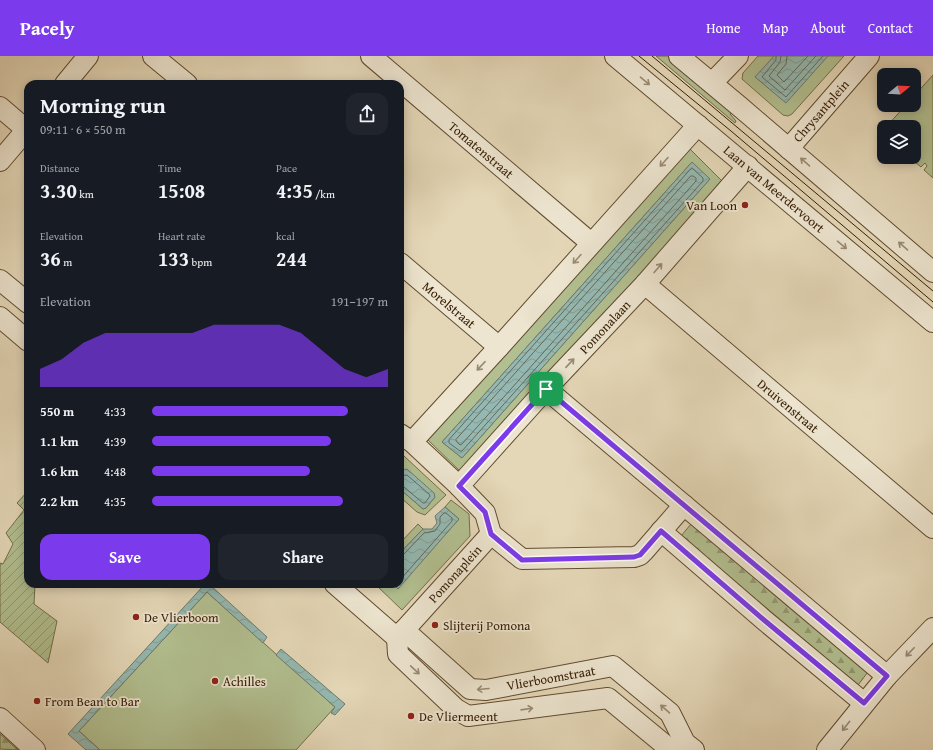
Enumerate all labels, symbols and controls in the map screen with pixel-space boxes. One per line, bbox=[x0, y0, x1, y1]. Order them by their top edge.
text: Pacely bbox=[20, 14, 75, 42]
text: Home bbox=[706, 18, 741, 38]
text: Map bbox=[763, 18, 788, 38]
text: About bbox=[810, 18, 846, 38]
text: Contact bbox=[868, 18, 913, 38]
north arrow bbox=[877, 68, 921, 112]
map controls bbox=[877, 68, 921, 164]
street label: Chrysantplein bbox=[789, 75, 854, 146]
one-way arrow bbox=[640, 76, 651, 85]
text: Morning run bbox=[40, 89, 166, 121]
button: share bbox=[346, 93, 388, 135]
street label: Tomatenstraat bbox=[444, 117, 518, 183]
text: 09:11 · 6 × 550 m bbox=[40, 120, 126, 139]
button: layers bbox=[877, 120, 921, 164]
street label: Laan van Meerdervoort bbox=[719, 141, 829, 237]
one-way arrow bbox=[659, 156, 668, 167]
one-way arrow bbox=[799, 157, 810, 166]
text: Distance bbox=[40, 160, 79, 176]
text: Time bbox=[158, 160, 181, 176]
text: Pace bbox=[276, 160, 297, 176]
text: 3.30 bbox=[40, 176, 77, 205]
text: 15:08 bbox=[158, 176, 205, 205]
text: 4:35 bbox=[276, 176, 313, 205]
text: km bbox=[77, 186, 94, 202]
text: /km bbox=[313, 186, 335, 202]
place label: Van Loon bbox=[686, 196, 738, 215]
marker: Van Loon bbox=[740, 200, 750, 210]
text: Elevation bbox=[40, 228, 83, 244]
text: Heart rate bbox=[158, 228, 205, 244]
text: kcal bbox=[276, 228, 295, 244]
one-way arrow bbox=[836, 241, 847, 250]
one-way arrow bbox=[898, 242, 909, 251]
text: 36 bbox=[40, 244, 61, 273]
text: 133 bbox=[158, 244, 189, 273]
text: 244 bbox=[276, 244, 307, 273]
text: m bbox=[61, 254, 72, 270]
text: bpm bbox=[189, 254, 212, 270]
one-way arrow bbox=[573, 254, 582, 264]
one-way arrow bbox=[654, 263, 663, 273]
street label: Morelstraat bbox=[418, 277, 480, 333]
text: Elevation bbox=[40, 292, 91, 311]
text: 191–197 m bbox=[331, 292, 388, 311]
street label: Pomonalaan bbox=[575, 295, 635, 358]
one-way arrow bbox=[566, 358, 575, 369]
one-way arrow bbox=[477, 361, 486, 371]
pin bbox=[529, 372, 563, 406]
street label: Druivenstraat bbox=[753, 375, 823, 438]
icon: arrive bbox=[535, 378, 557, 400]
text: 550 m bbox=[40, 402, 74, 421]
text: 4:33 bbox=[104, 402, 126, 421]
text: 1.1 km bbox=[40, 432, 79, 451]
text: 4:39 bbox=[104, 432, 126, 451]
text: 1.6 km bbox=[40, 462, 79, 481]
text: 4:48 bbox=[104, 462, 126, 481]
text: 2.2 km bbox=[40, 492, 79, 511]
text: 4:35 bbox=[104, 492, 126, 511]
button: Save bbox=[40, 534, 210, 580]
button: Share bbox=[218, 534, 388, 580]
street label: Pomonaplein bbox=[424, 540, 487, 607]
place label: De Vlierboom bbox=[144, 608, 219, 627]
marker: De Vlierboom bbox=[131, 612, 141, 622]
place label: Slijterij Pomona bbox=[443, 616, 531, 635]
marker: Slijterij Pomona bbox=[430, 620, 440, 630]
one-way arrow bbox=[905, 647, 915, 657]
street label: Vlierboomstraat bbox=[505, 661, 597, 695]
one-way arrow bbox=[410, 665, 420, 675]
place label: Achilles bbox=[223, 672, 266, 691]
marker: Achilles bbox=[210, 676, 220, 686]
one-way arrow bbox=[477, 686, 490, 693]
place label: From Bean to Bar bbox=[45, 692, 140, 711]
marker: From Bean to Bar bbox=[32, 696, 42, 706]
one-way arrow bbox=[520, 705, 533, 712]
one-way arrow bbox=[660, 705, 671, 714]
place label: De Vliermeent bbox=[419, 707, 498, 726]
marker: De Vliermeent bbox=[406, 711, 416, 721]
one-way arrow bbox=[841, 721, 850, 732]

